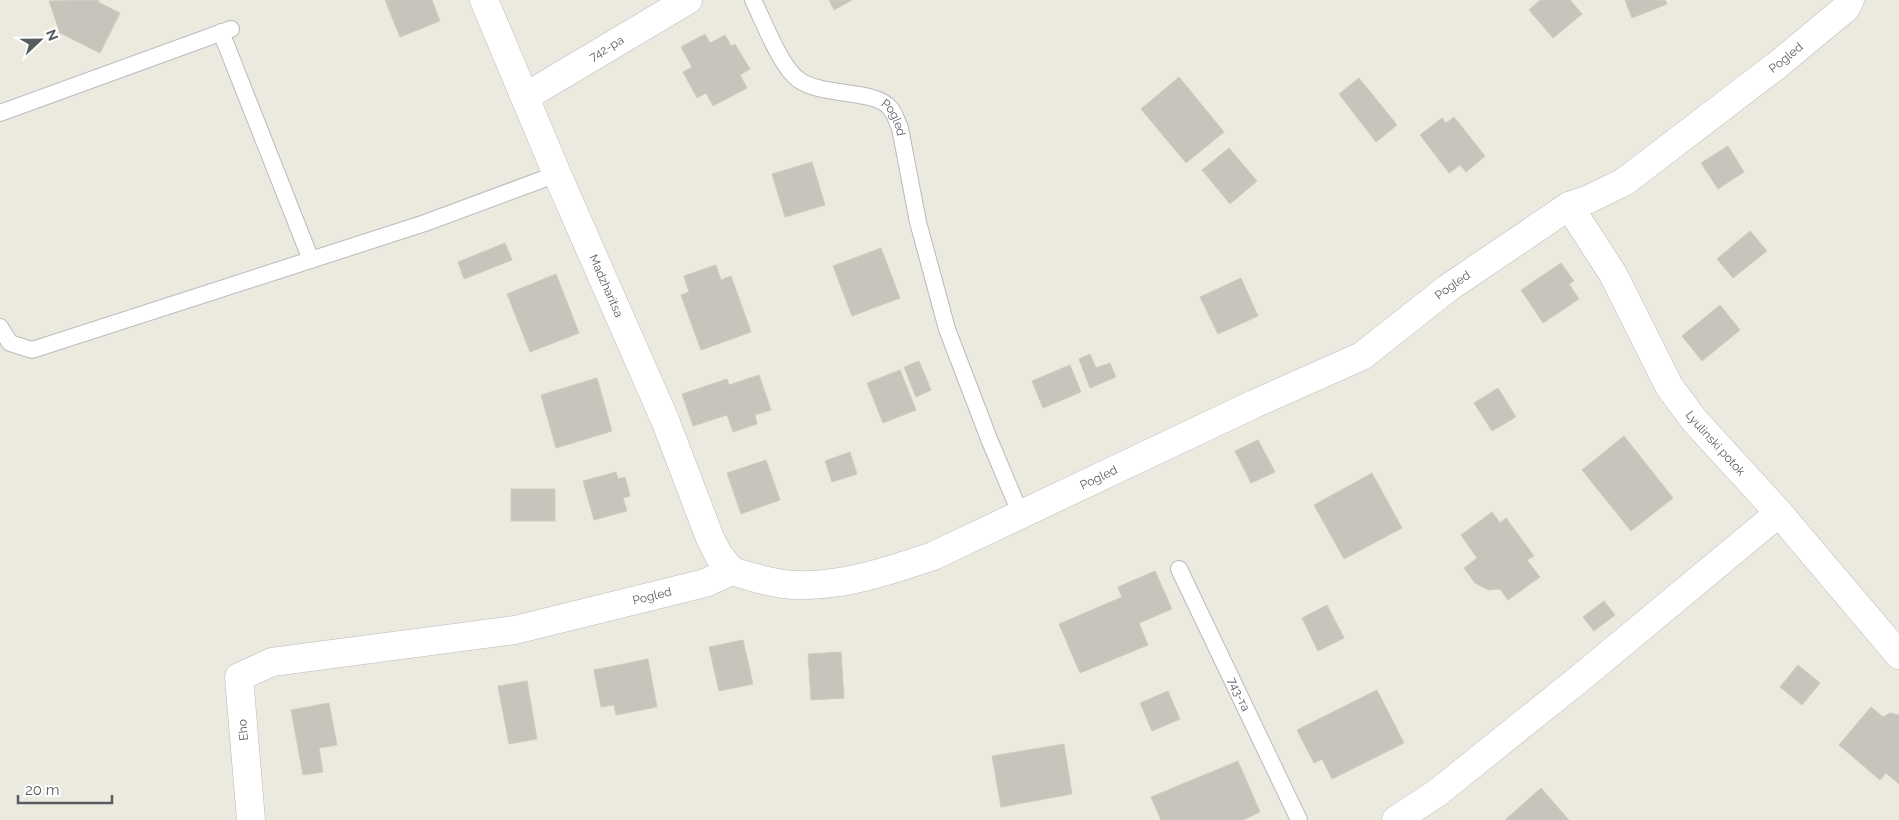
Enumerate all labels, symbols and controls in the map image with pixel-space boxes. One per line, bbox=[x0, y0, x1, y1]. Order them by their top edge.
north arrow bbox=[15, 15, 65, 65]
text: N bbox=[43, 27, 61, 43]
street label: 742-ра bbox=[587, 33, 626, 64]
street label: Pogled bbox=[1766, 40, 1806, 76]
street label: Pogled bbox=[879, 96, 908, 137]
street label: Madzharitsa bbox=[586, 252, 626, 320]
street label: Pogled bbox=[1432, 268, 1473, 302]
street label: Lyulinski potok bbox=[1683, 408, 1749, 479]
street label: Pogled bbox=[1078, 463, 1120, 492]
street label: Pogled bbox=[631, 585, 673, 608]
street label: 743-та bbox=[1225, 675, 1253, 714]
street label: Eho bbox=[235, 719, 251, 741]
scale bar bbox=[18, 772, 111, 804]
text: 20 m bbox=[25, 781, 60, 799]

